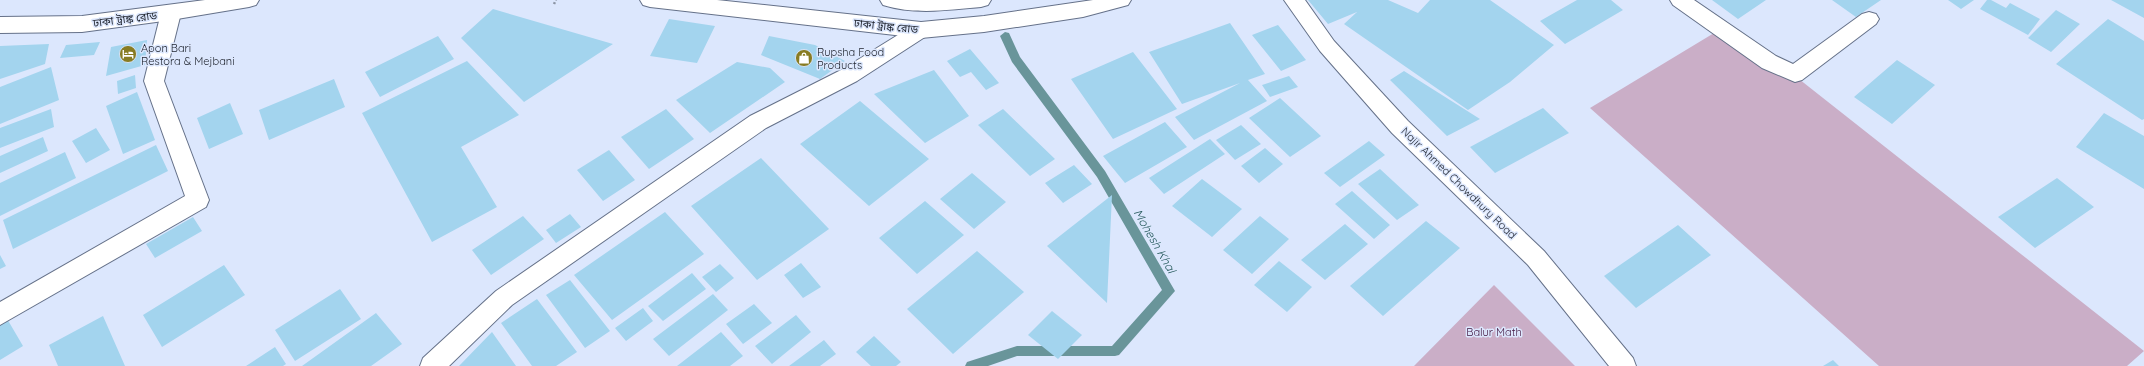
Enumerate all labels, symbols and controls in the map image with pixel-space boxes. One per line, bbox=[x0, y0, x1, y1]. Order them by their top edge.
street label: ঢাকা ট্রাঙ্ক রোড bbox=[91, 8, 158, 30]
street label: ঢাকা ট্রাঙ্ক রোড bbox=[852, 16, 919, 36]
place label: Apon Bari Restora & Mejbani bbox=[141, 41, 235, 68]
hotel icon: Apon Bari Restora & Mejbani bbox=[118, 44, 138, 64]
place label: Rupsha Food Products bbox=[817, 45, 884, 72]
shop icon: Rupsha Food Products bbox=[794, 48, 814, 68]
street label: Najir Ahmed Chowdhury Road bbox=[1398, 124, 1520, 242]
water label: Mohesh Khal bbox=[1131, 206, 1180, 277]
park label: Balur Math bbox=[1466, 325, 1522, 339]

